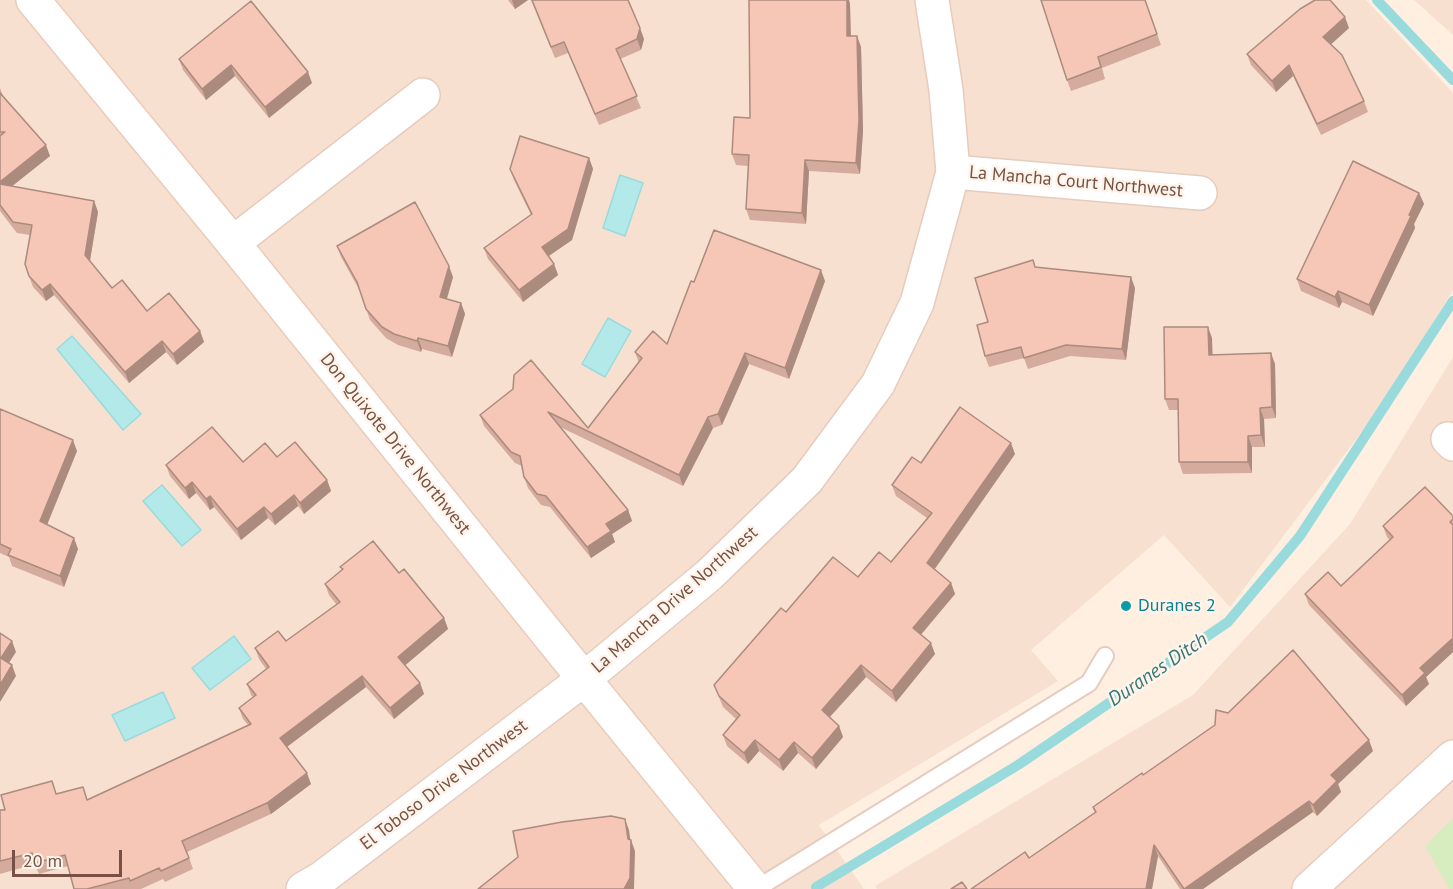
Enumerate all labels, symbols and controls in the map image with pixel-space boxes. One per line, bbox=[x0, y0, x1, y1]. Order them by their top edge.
street label: La Mancha Court Northwest bbox=[968, 162, 1184, 202]
street label: Don Quixote Drive Northwest bbox=[315, 349, 475, 539]
street label: La Mancha Drive Northwest bbox=[588, 522, 762, 678]
place label: Duranes 2 bbox=[1138, 595, 1216, 617]
marker: Duranes 2 bbox=[1119, 599, 1133, 613]
water label: Duranes Ditch bbox=[1104, 628, 1212, 712]
street label: El Toboso Drive Northwest bbox=[356, 715, 532, 855]
scale bar bbox=[15, 838, 124, 876]
text: 20 m bbox=[23, 849, 62, 872]

